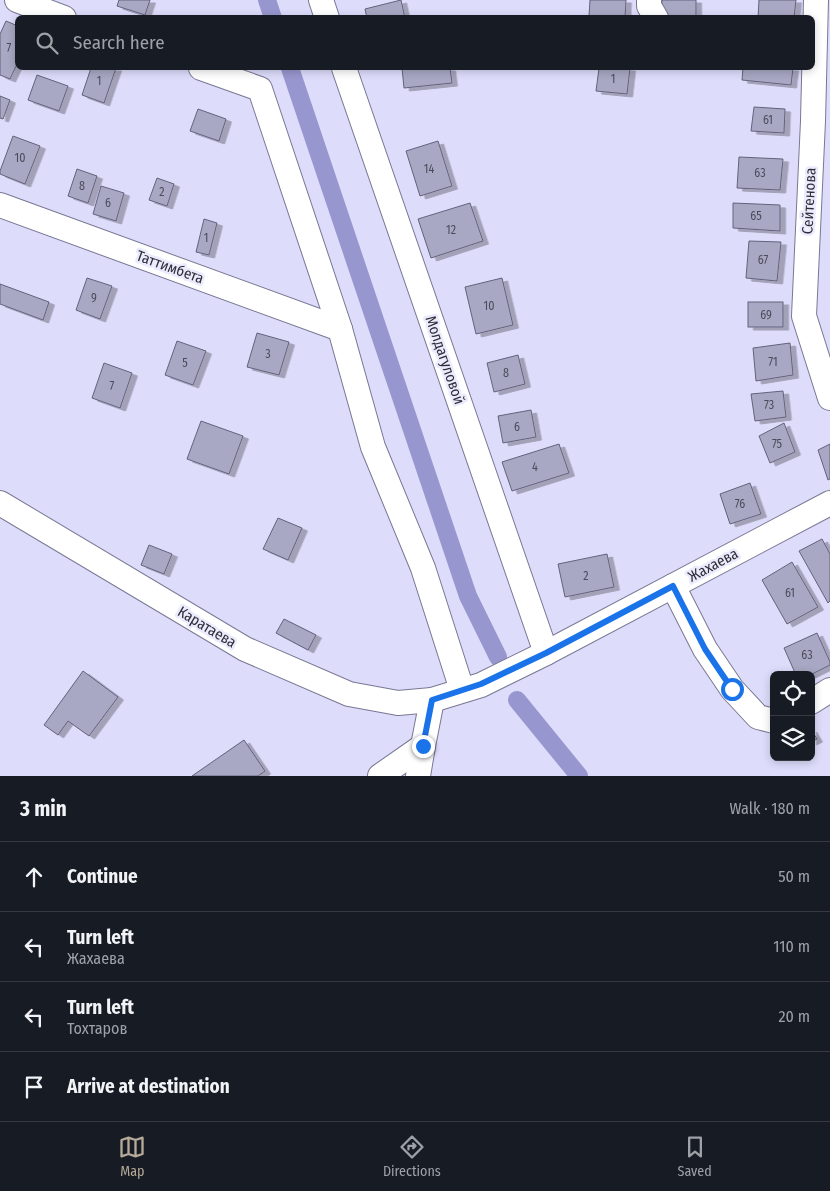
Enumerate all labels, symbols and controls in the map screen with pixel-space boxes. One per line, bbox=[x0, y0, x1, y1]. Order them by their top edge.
search box bbox=[15, 15, 815, 70]
icon: search bbox=[33, 29, 61, 57]
text: Search here bbox=[73, 31, 165, 54]
house number: 7 bbox=[7, 41, 12, 55]
house number: 1 bbox=[611, 72, 615, 86]
house number: 1 bbox=[97, 74, 101, 88]
house number: 61 bbox=[763, 113, 773, 127]
house number: 10 bbox=[15, 151, 25, 165]
house number: 14 bbox=[424, 162, 434, 176]
house number: 63 bbox=[754, 166, 766, 180]
street label: Сейтенова bbox=[798, 167, 820, 235]
house number: 8 bbox=[79, 179, 85, 193]
house number: 2 bbox=[159, 185, 165, 199]
house number: 6 bbox=[105, 196, 111, 210]
house number: 65 bbox=[750, 209, 762, 223]
house number: 12 bbox=[446, 223, 456, 237]
house number: 1 bbox=[204, 231, 208, 245]
street label: Таттимбета bbox=[134, 246, 206, 288]
house number: 67 bbox=[758, 253, 768, 267]
house number: 9 bbox=[91, 291, 97, 305]
house number: 10 bbox=[484, 299, 494, 313]
house number: 69 bbox=[760, 308, 772, 322]
street label: Молдагуловой bbox=[421, 313, 469, 407]
house number: 3 bbox=[265, 347, 271, 361]
house number: 71 bbox=[768, 355, 778, 369]
house number: 5 bbox=[182, 356, 188, 370]
house number: 8 bbox=[503, 366, 509, 380]
house number: 7 bbox=[110, 379, 115, 393]
house number: 73 bbox=[764, 398, 774, 412]
house number: 6 bbox=[514, 420, 520, 434]
house number: 75 bbox=[772, 437, 783, 451]
house number: 4 bbox=[532, 460, 538, 474]
house number: 76 bbox=[735, 497, 745, 511]
street label: Жахаева bbox=[685, 544, 741, 586]
house number: 2 bbox=[583, 569, 589, 583]
house number: 61 bbox=[785, 586, 795, 600]
street label: Каратаева bbox=[174, 602, 240, 652]
house number: 63 bbox=[801, 648, 813, 662]
map controls bbox=[770, 671, 815, 761]
button: locate bbox=[770, 671, 815, 716]
route start bbox=[721, 678, 744, 701]
button: layers bbox=[770, 716, 815, 761]
route end bbox=[412, 735, 435, 758]
text: 3 min bbox=[20, 796, 67, 822]
text: Walk · 180 m bbox=[730, 799, 810, 818]
icon: ahead bbox=[20, 863, 48, 891]
text: Continue bbox=[67, 865, 138, 888]
text: 50 m bbox=[778, 867, 810, 886]
text: Turn left bbox=[67, 926, 134, 949]
icon: left bbox=[20, 933, 48, 961]
text: 110 m bbox=[773, 937, 810, 956]
text: Жахаева bbox=[67, 949, 125, 968]
text: Turn left bbox=[67, 996, 134, 1019]
icon: left bbox=[20, 1003, 48, 1031]
text: 20 m bbox=[779, 1007, 810, 1026]
text: Тохтаров bbox=[67, 1019, 128, 1038]
icon: arrive bbox=[20, 1073, 48, 1101]
text: Arrive at destination bbox=[67, 1075, 230, 1098]
tab: Map bbox=[118, 1133, 146, 1180]
tab: Directions bbox=[383, 1133, 441, 1180]
tab: Saved bbox=[677, 1133, 712, 1180]

